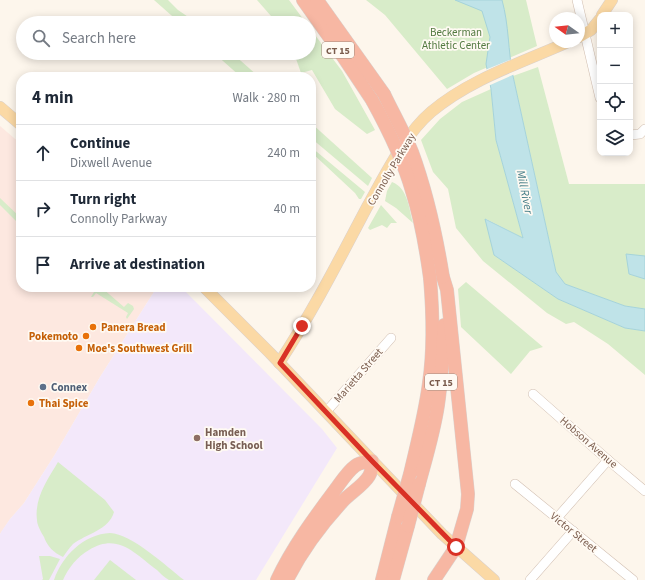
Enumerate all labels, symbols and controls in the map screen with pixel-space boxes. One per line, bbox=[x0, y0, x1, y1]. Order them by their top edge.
north arrow bbox=[549, 12, 585, 48]
map controls bbox=[597, 12, 633, 156]
button: + bbox=[597, 12, 633, 48]
search box bbox=[16, 16, 316, 60]
park label: Beckerman Athletic Center bbox=[422, 25, 490, 53]
icon: search bbox=[30, 27, 52, 49]
text: Search here bbox=[62, 28, 136, 49]
road number: CT 15 bbox=[322, 42, 354, 58]
button: − bbox=[597, 48, 633, 84]
button: locate bbox=[597, 84, 633, 120]
text: 4 min bbox=[32, 86, 73, 110]
text: Walk · 280 m bbox=[232, 89, 300, 107]
button: layers bbox=[597, 120, 633, 156]
street label: Connolly Parkway bbox=[364, 130, 419, 208]
text: Continue bbox=[70, 133, 130, 154]
icon: ahead bbox=[32, 142, 54, 164]
text: 240 m bbox=[267, 144, 300, 162]
text: Dixwell Avenue bbox=[70, 154, 152, 172]
water label: Mill River bbox=[512, 169, 537, 216]
text: Turn right bbox=[70, 189, 136, 210]
icon: right bbox=[32, 198, 54, 220]
text: 40 m bbox=[274, 200, 300, 218]
text: Connolly Parkway bbox=[70, 210, 167, 228]
icon: arrive bbox=[32, 254, 54, 276]
text: Arrive at destination bbox=[70, 254, 205, 275]
route end bbox=[293, 317, 311, 335]
place label: Panera Bread bbox=[101, 320, 166, 335]
marker: Panera Bread bbox=[88, 322, 98, 332]
place label: Pokemoto bbox=[29, 329, 78, 344]
marker: Pokemoto bbox=[81, 331, 91, 341]
place label: Moe's Southwest Grill bbox=[87, 341, 193, 356]
marker: Moe's Southwest Grill bbox=[74, 343, 84, 353]
street label: Marietta Street bbox=[331, 345, 386, 406]
road number: CT 15 bbox=[425, 374, 457, 390]
place label: Connex bbox=[51, 380, 88, 395]
marker: Connex bbox=[38, 382, 48, 392]
place label: Thai Spice bbox=[39, 396, 89, 411]
marker: Thai Spice bbox=[26, 398, 36, 408]
street label: Hobson Avenue bbox=[557, 413, 621, 472]
place label: Hamden High School bbox=[205, 425, 264, 453]
marker: Hamden High School bbox=[192, 433, 202, 443]
street label: Victor Street bbox=[547, 509, 601, 556]
route start bbox=[447, 538, 465, 556]

